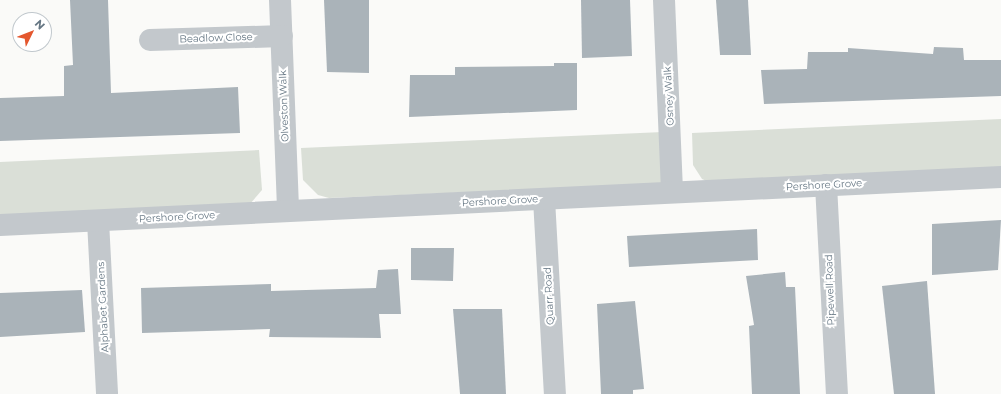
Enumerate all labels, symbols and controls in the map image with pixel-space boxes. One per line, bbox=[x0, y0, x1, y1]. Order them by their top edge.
north arrow bbox=[12, 12, 52, 52]
text: N bbox=[32, 16, 48, 33]
street label: Beadlow Close bbox=[179, 31, 253, 45]
street label: Osney Walk bbox=[661, 66, 677, 126]
street label: Olveston Walk bbox=[277, 70, 291, 142]
street label: Pershore Grove bbox=[785, 177, 863, 193]
street label: Pershore Grove bbox=[461, 193, 539, 209]
street label: Pershore Grove bbox=[138, 209, 216, 225]
street label: Pipewell Road bbox=[823, 254, 837, 326]
street label: Alphabet Gardens bbox=[95, 261, 111, 353]
street label: Quarr Road bbox=[541, 267, 557, 325]

